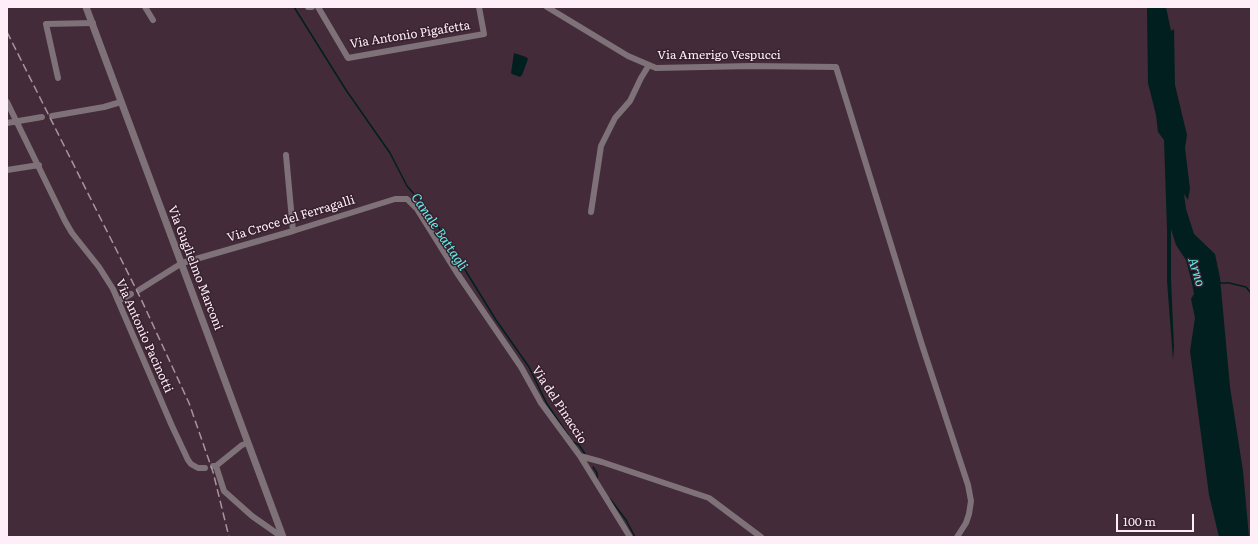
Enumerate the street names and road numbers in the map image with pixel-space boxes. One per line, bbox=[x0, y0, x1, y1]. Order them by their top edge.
street label: Via Antonio Pigafetta bbox=[349, 18, 471, 52]
street label: Via Amerigo Vespucci bbox=[657, 48, 781, 62]
street label: Via Croce del Ferragalli bbox=[225, 193, 357, 245]
street label: Via Guglielmo Marconi bbox=[165, 204, 225, 332]
street label: Via Antonio Pacinotti bbox=[112, 277, 176, 395]
street label: Via del Pinaccio bbox=[529, 363, 589, 447]

